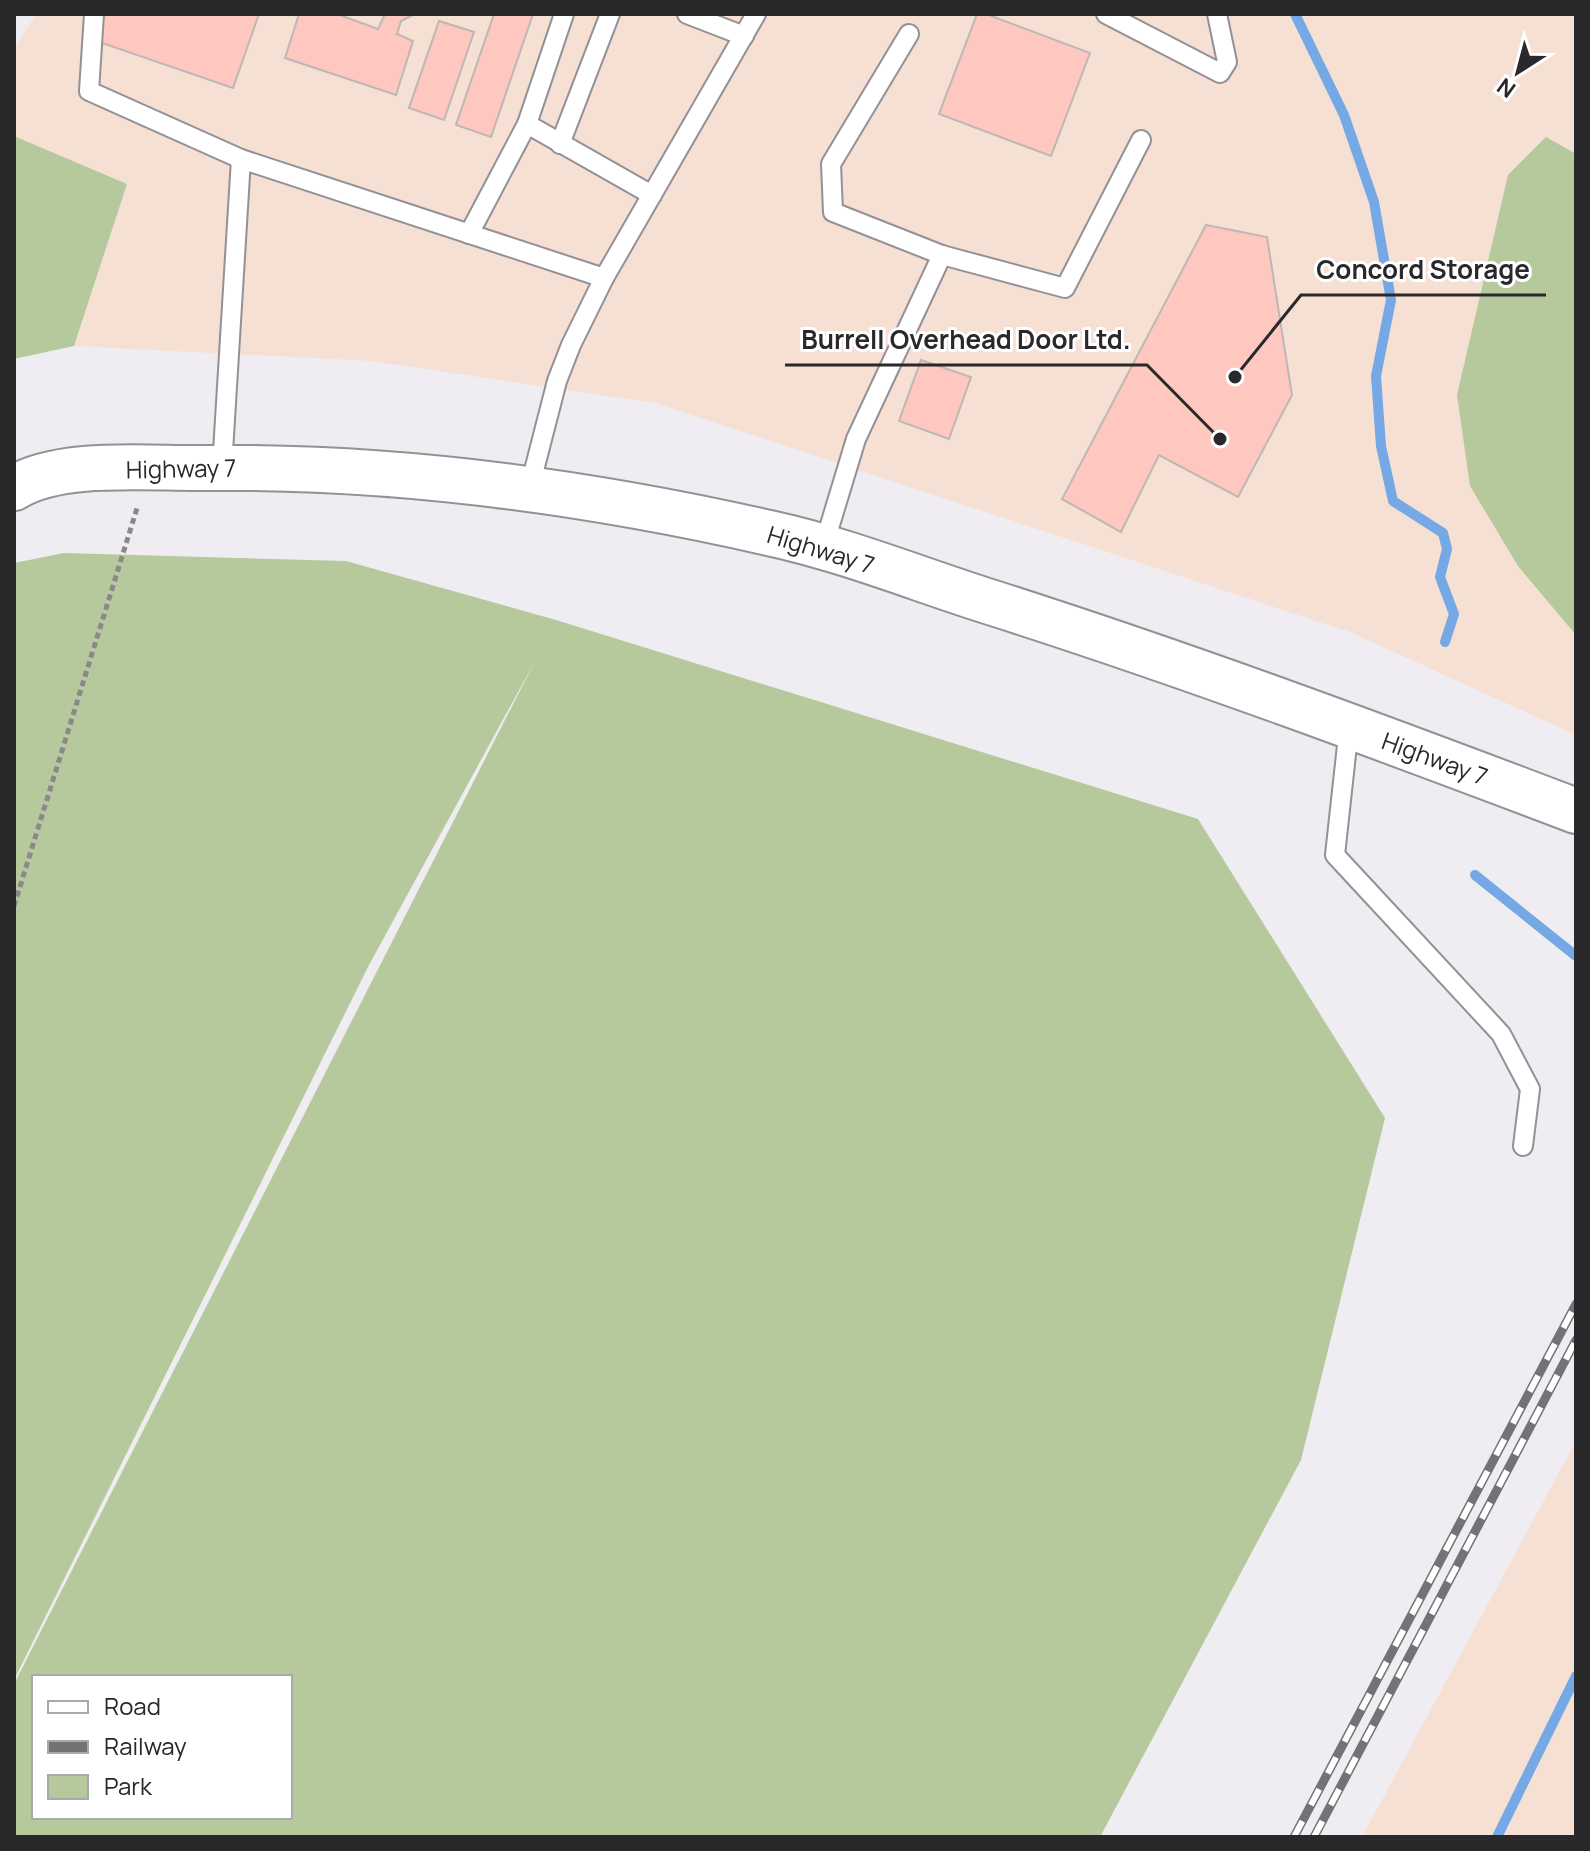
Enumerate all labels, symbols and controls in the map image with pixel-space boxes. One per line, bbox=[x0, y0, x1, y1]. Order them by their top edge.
north arrow bbox=[1478, 32, 1558, 112]
text: N bbox=[1491, 71, 1521, 105]
callout: Concord Storage bbox=[1301, 245, 1546, 295]
text: Concord Storage bbox=[1316, 251, 1530, 287]
callout: Burrell Overhead Door Ltd. bbox=[785, 315, 1147, 365]
text: Burrell Overhead Door Ltd. bbox=[801, 321, 1131, 357]
street label: Highway 7 bbox=[126, 451, 236, 485]
street label: Highway 7 bbox=[763, 517, 879, 581]
street label: Highway 7 bbox=[1378, 724, 1492, 792]
legend bbox=[32, 1675, 292, 1819]
text: Road bbox=[104, 1689, 161, 1722]
text: Railway bbox=[104, 1729, 187, 1762]
text: Park bbox=[104, 1769, 153, 1802]

